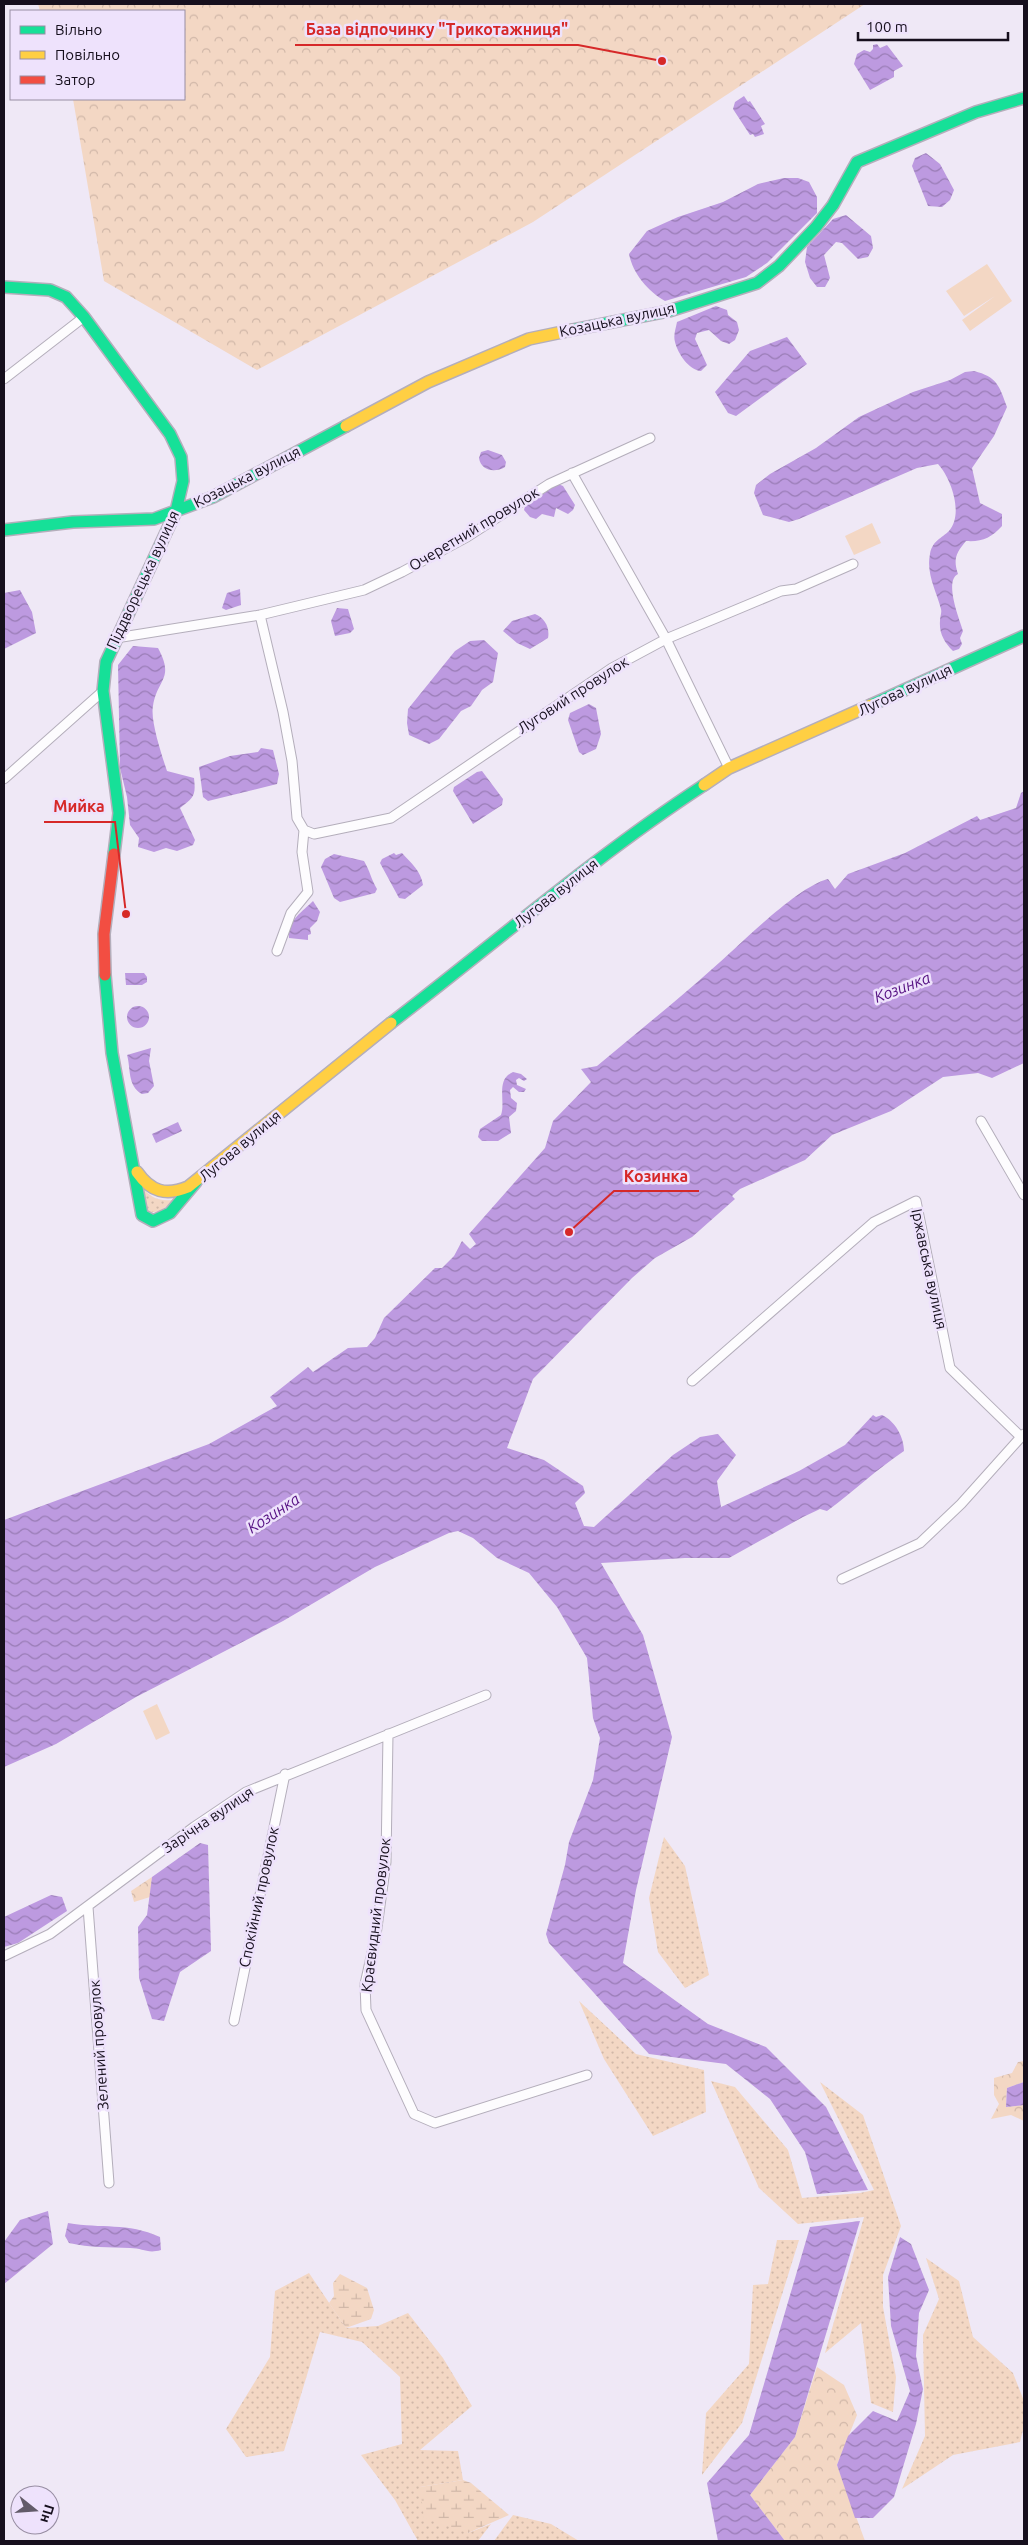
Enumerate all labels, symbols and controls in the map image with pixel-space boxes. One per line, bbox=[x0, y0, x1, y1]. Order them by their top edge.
legend bbox=[10, 10, 185, 100]
scale bar bbox=[858, 10, 1008, 42]
callout: База відпочинку "Трикотажниця" bbox=[295, 14, 578, 45]
text: 100 m bbox=[866, 18, 908, 35]
text: База відпочинку "Трикотажниця" bbox=[306, 20, 568, 38]
text: Вільно bbox=[55, 21, 102, 38]
text: Повільно bbox=[55, 46, 120, 63]
text: Затор bbox=[55, 71, 95, 88]
street label: Козацька вулиця bbox=[558, 299, 676, 340]
street label: Козацька вулиця bbox=[191, 442, 303, 511]
street label: Очеретний провулок bbox=[406, 483, 542, 574]
street label: Піддворецька вулиця bbox=[103, 508, 182, 652]
street label: Луговий провулок bbox=[514, 652, 632, 737]
street label: Лугова вулиця bbox=[855, 660, 954, 719]
callout: Мийка bbox=[44, 791, 115, 822]
text: Мийка bbox=[53, 797, 105, 815]
street label: Лугова вулиця bbox=[510, 855, 601, 931]
water label: Козинка bbox=[871, 968, 933, 1006]
street label: Лугова вулиця bbox=[195, 1106, 284, 1185]
callout: Козинка bbox=[614, 1160, 699, 1191]
text: Козинка bbox=[624, 1167, 688, 1185]
street label: Іржавська вулиця bbox=[908, 1207, 951, 1331]
water label: Козинка bbox=[243, 1489, 303, 1537]
street label: Зарічна вулиця bbox=[159, 1783, 256, 1856]
street label: Спокійний провулок bbox=[235, 1825, 282, 1969]
street label: Краєвидний провулок bbox=[358, 1836, 393, 1993]
street label: Зелений провулок bbox=[85, 1979, 112, 2111]
north arrow bbox=[10, 2485, 60, 2535]
text: Пн bbox=[37, 2503, 58, 2525]

